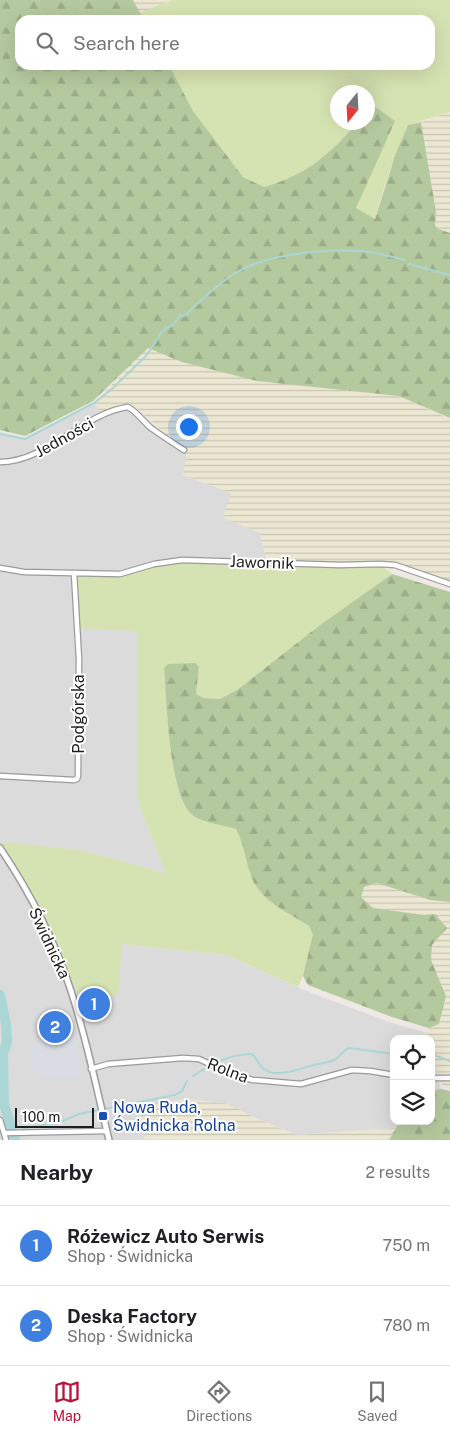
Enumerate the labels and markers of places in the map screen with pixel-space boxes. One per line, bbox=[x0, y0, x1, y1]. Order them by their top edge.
pin: 1 bbox=[78, 985, 110, 1023]
pin: 2 bbox=[39, 1008, 71, 1046]
place label: Nowa Ruda, Świdnicka Rolna bbox=[113, 1098, 236, 1135]
marker: Nowa Ruda, Świdnicka Rolna bbox=[97, 1110, 109, 1122]

